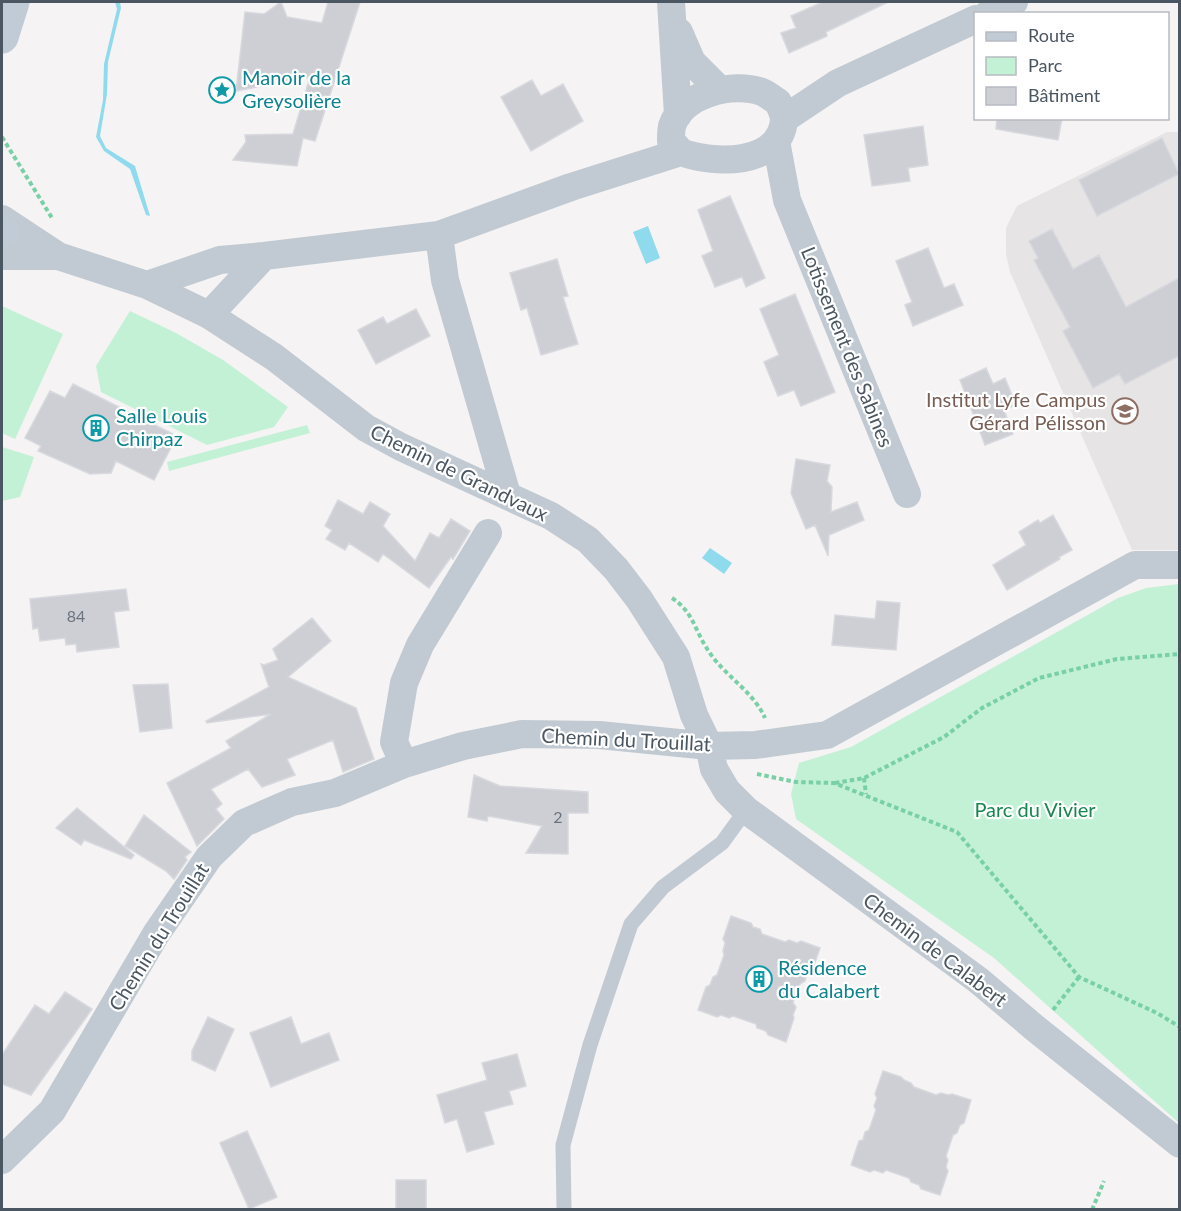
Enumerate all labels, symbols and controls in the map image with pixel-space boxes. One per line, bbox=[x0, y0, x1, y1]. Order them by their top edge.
legend bbox=[974, 12, 1169, 120]
text: Route bbox=[1028, 24, 1075, 46]
text: Parc bbox=[1028, 54, 1063, 76]
place label: Manoir de la Greysolière bbox=[242, 65, 351, 112]
place icon: Manoir de la Greysolière bbox=[207, 75, 237, 105]
text: Bâtiment bbox=[1028, 84, 1101, 106]
street label: Lotissement des Sabines bbox=[797, 243, 899, 450]
place label: Institut Lyfe Campus Gérard Pélisson bbox=[926, 387, 1106, 434]
school or university icon: Institut Lyfe Campus Gérard Pélisson bbox=[1110, 396, 1140, 426]
place label: Salle Louis Chirpaz bbox=[116, 403, 207, 450]
building icon: Salle Louis Chirpaz bbox=[81, 413, 111, 443]
street label: Chemin de Grandvaux bbox=[367, 419, 552, 526]
house number: 84 bbox=[67, 606, 85, 625]
street label: Chemin du Trouillat bbox=[541, 723, 711, 755]
park label: Parc du Vivier bbox=[974, 797, 1096, 821]
house number: 2 bbox=[553, 807, 563, 826]
street label: Chemin du Trouillat bbox=[103, 858, 213, 1015]
street label: Chemin de Calabert bbox=[859, 887, 1012, 1011]
place label: Résidence du Calabert bbox=[778, 955, 880, 1002]
building icon: Résidence du Calabert bbox=[744, 964, 774, 994]

